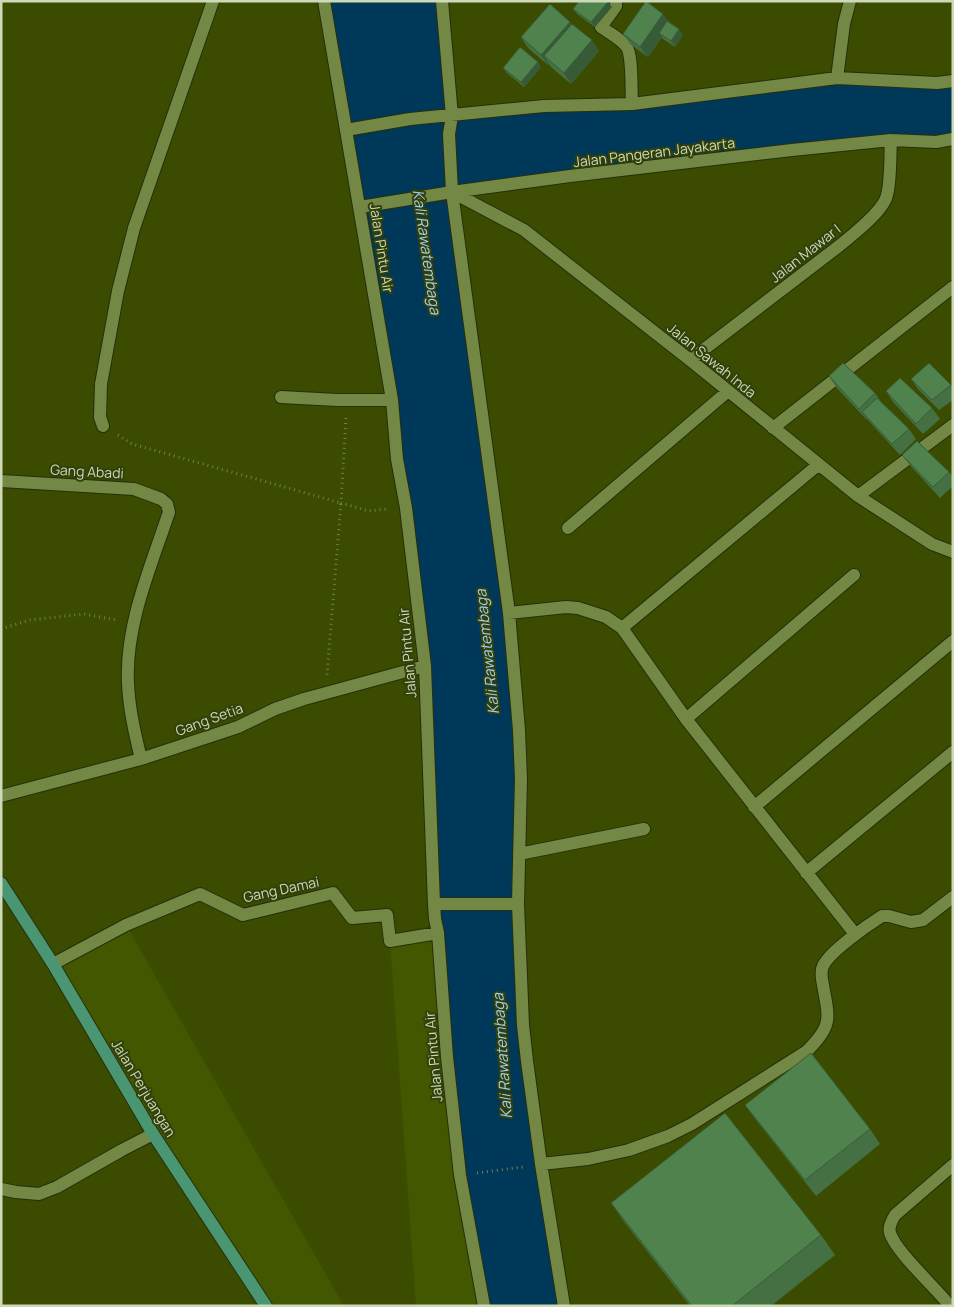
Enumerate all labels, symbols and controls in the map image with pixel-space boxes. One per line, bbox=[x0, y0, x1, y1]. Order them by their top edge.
street label: Jalan Pangeran Jayakarta bbox=[572, 133, 736, 171]
water label: Kali Rawatembaga bbox=[408, 188, 446, 316]
street label: Jalan Pintu Air bbox=[366, 202, 398, 294]
street label: Jalan Mawar I bbox=[766, 219, 844, 287]
street label: Jalan Sawah Inda bbox=[664, 318, 760, 402]
street label: Gang Abadi bbox=[50, 460, 124, 482]
water label: Kali Rawatembaga bbox=[470, 588, 504, 716]
street label: Jalan Pintu Air bbox=[394, 607, 420, 699]
street label: Gang Setia bbox=[173, 698, 245, 740]
street label: Gang Damai bbox=[241, 872, 321, 906]
water label: Kali Rawatembaga bbox=[487, 992, 517, 1119]
street label: Jalan Pintu Air bbox=[420, 1011, 446, 1103]
street label: Jalan Perjuangan bbox=[107, 1036, 181, 1140]

